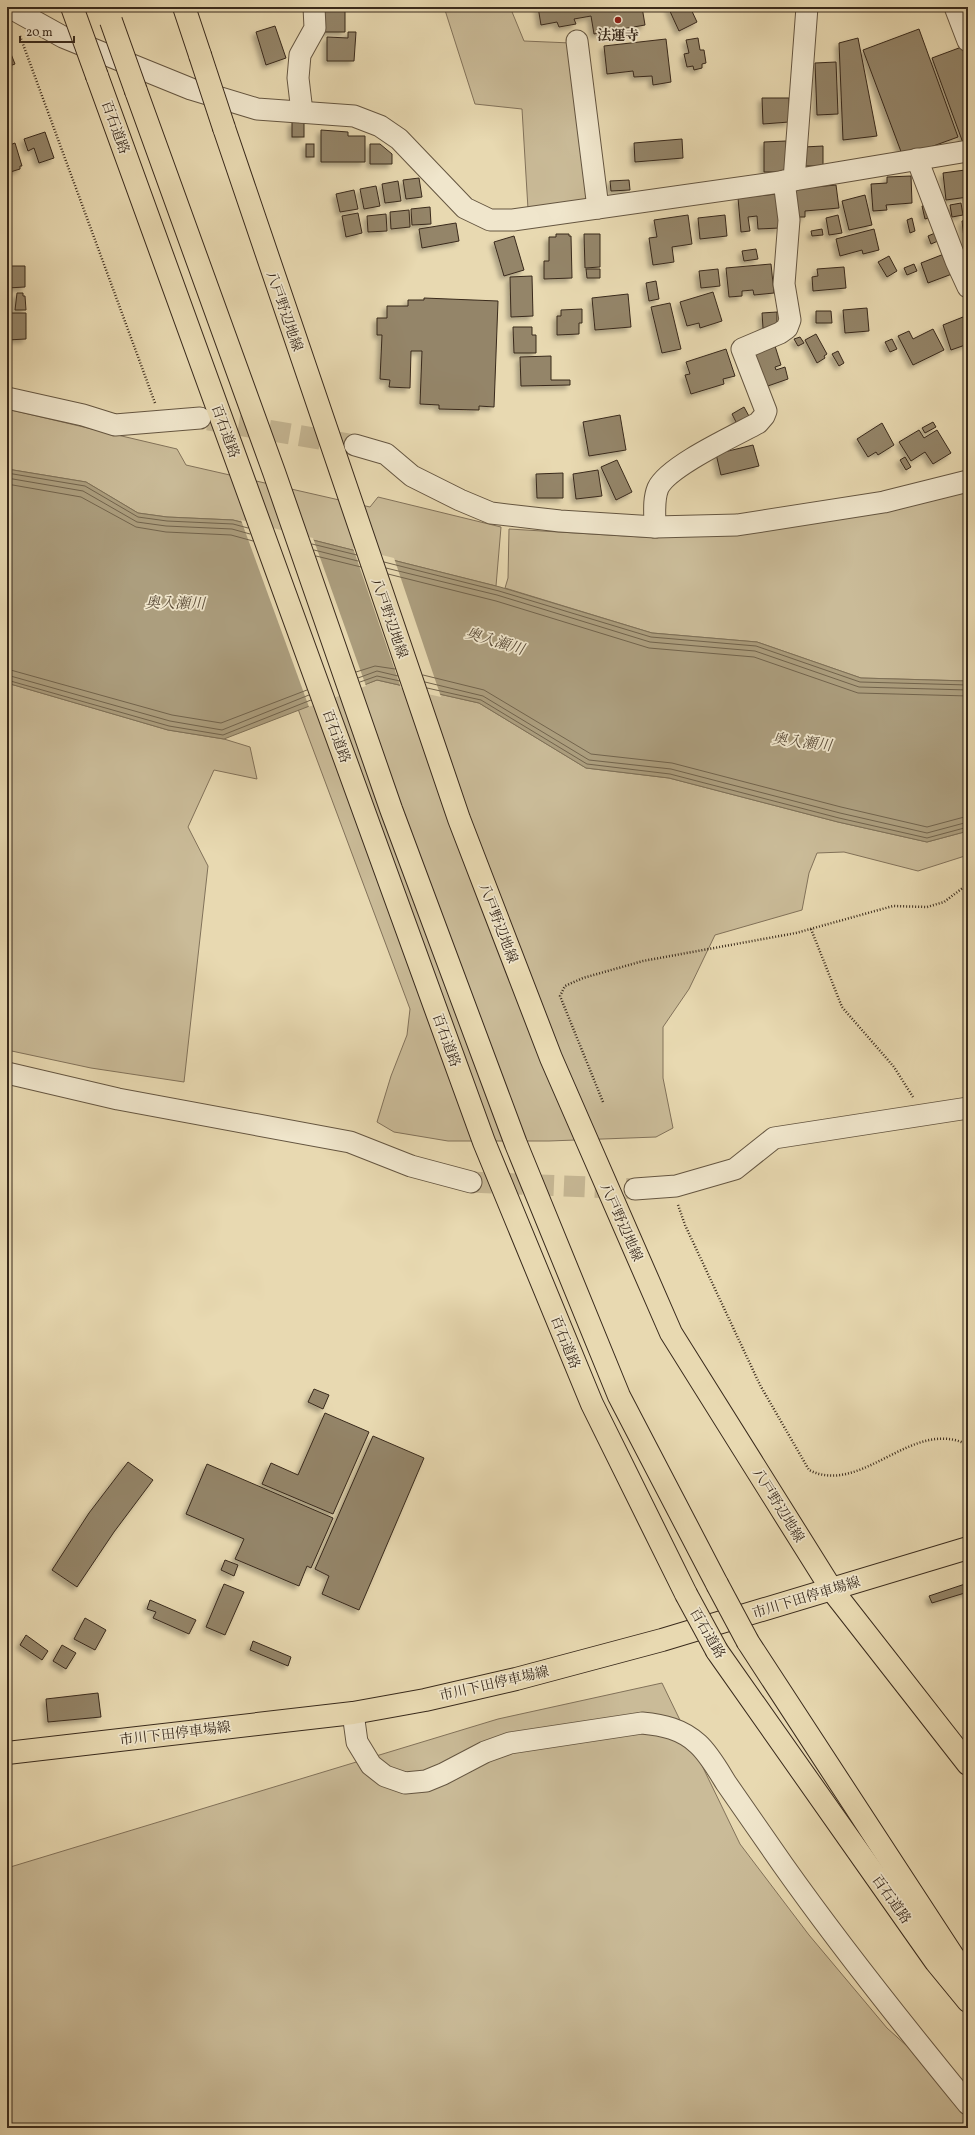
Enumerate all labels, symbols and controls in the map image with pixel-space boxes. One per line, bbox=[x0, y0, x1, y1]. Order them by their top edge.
marker: 法運寺 bbox=[613, 15, 623, 25]
scale bar bbox=[20, 18, 74, 44]
text: 20 m bbox=[26, 25, 53, 41]
place label: 法運寺 bbox=[597, 27, 639, 46]
street label: 百石道路 bbox=[96, 98, 133, 157]
street label: 八戸野辺地線 bbox=[261, 269, 306, 354]
street label: 百石道路 bbox=[206, 402, 243, 461]
street label: 八戸野辺地線 bbox=[366, 576, 411, 661]
water label: 奥入瀬川 bbox=[145, 593, 207, 616]
water label: 奥入瀬川 bbox=[463, 624, 528, 662]
street label: 百石道路 bbox=[317, 707, 354, 766]
water label: 奥入瀬川 bbox=[771, 729, 835, 758]
street label: 八戸野辺地線 bbox=[474, 881, 522, 966]
street label: 百石道路 bbox=[427, 1011, 464, 1070]
street label: 八戸野辺地線 bbox=[595, 1180, 646, 1265]
street label: 百石道路 bbox=[545, 1313, 584, 1372]
street label: 八戸野辺地線 bbox=[747, 1465, 808, 1546]
street label: 市川下田停車場線 bbox=[750, 1573, 863, 1624]
street label: 百石道路 bbox=[684, 1605, 729, 1663]
street label: 市川下田停車場線 bbox=[438, 1663, 551, 1706]
street label: 市川下田停車場線 bbox=[118, 1718, 232, 1751]
street label: 百石道路 bbox=[867, 1871, 915, 1928]

